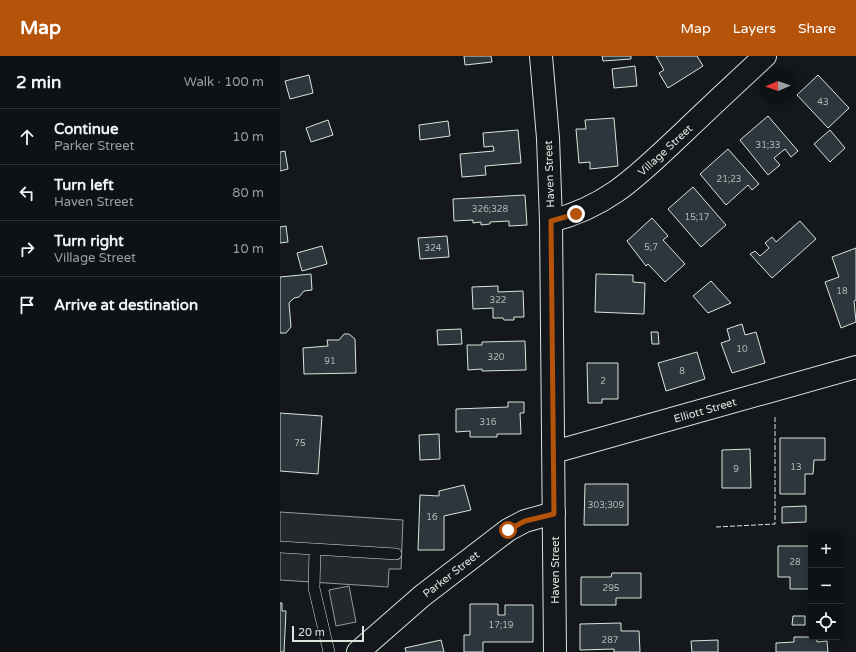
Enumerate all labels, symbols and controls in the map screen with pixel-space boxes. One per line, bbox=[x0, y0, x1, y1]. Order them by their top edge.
text: Map bbox=[20, 17, 61, 39]
text: Map bbox=[681, 20, 711, 37]
text: Layers bbox=[733, 20, 776, 37]
text: Share bbox=[798, 20, 836, 37]
north arrow bbox=[760, 68, 796, 104]
text: 2 min bbox=[16, 72, 61, 93]
text: Walk · 100 m bbox=[184, 74, 264, 90]
house number: 43 bbox=[817, 97, 829, 108]
text: Continue bbox=[54, 120, 118, 138]
street label: Village Street bbox=[636, 122, 695, 179]
icon: ahead bbox=[16, 126, 38, 148]
text: 10 m bbox=[232, 129, 264, 145]
text: Parker Street bbox=[54, 138, 135, 154]
street label: Haven Street bbox=[542, 140, 557, 208]
house number: 31;33 bbox=[756, 140, 780, 151]
house number: 21;23 bbox=[717, 174, 741, 185]
text: Turn left bbox=[54, 176, 114, 194]
icon: left bbox=[16, 182, 38, 204]
text: 80 m bbox=[232, 185, 264, 201]
text: Haven Street bbox=[54, 194, 134, 210]
house number: 326;328 bbox=[472, 204, 508, 215]
route end bbox=[567, 205, 585, 223]
house number: 15;17 bbox=[685, 212, 710, 223]
text: Turn right bbox=[54, 232, 124, 250]
icon: right bbox=[16, 238, 38, 260]
text: 10 m bbox=[232, 241, 264, 257]
house number: 5;7 bbox=[644, 242, 658, 253]
house number: 324 bbox=[425, 243, 442, 254]
text: Village Street bbox=[54, 250, 136, 266]
house number: 18 bbox=[836, 286, 848, 297]
icon: arrive bbox=[16, 294, 38, 316]
house number: 322 bbox=[490, 295, 506, 306]
text: Arrive at destination bbox=[54, 296, 198, 314]
house number: 10 bbox=[736, 344, 748, 355]
house number: 320 bbox=[488, 352, 505, 363]
house number: 91 bbox=[324, 356, 336, 367]
house number: 8 bbox=[679, 366, 685, 377]
house number: 2 bbox=[600, 376, 606, 387]
street label: Elliott Street bbox=[672, 395, 738, 426]
house number: 316 bbox=[480, 417, 497, 428]
house number: 75 bbox=[294, 438, 306, 449]
house number: 13 bbox=[790, 462, 802, 473]
house number: 9 bbox=[733, 464, 739, 475]
house number: 303;309 bbox=[588, 500, 624, 511]
house number: 16 bbox=[426, 512, 438, 523]
route start bbox=[499, 521, 517, 539]
map controls bbox=[808, 532, 844, 640]
button: + bbox=[808, 532, 844, 568]
street label: Haven Street bbox=[549, 536, 562, 604]
street label: Parker Street bbox=[420, 548, 482, 600]
house number: 28 bbox=[789, 557, 801, 568]
button: − bbox=[808, 568, 844, 604]
house number: 295 bbox=[603, 583, 620, 594]
button: locate bbox=[808, 604, 844, 640]
house number: 17;19 bbox=[489, 620, 514, 631]
scale bar bbox=[292, 624, 364, 643]
text: 20 m bbox=[298, 626, 325, 639]
house number: 287 bbox=[602, 635, 619, 646]

